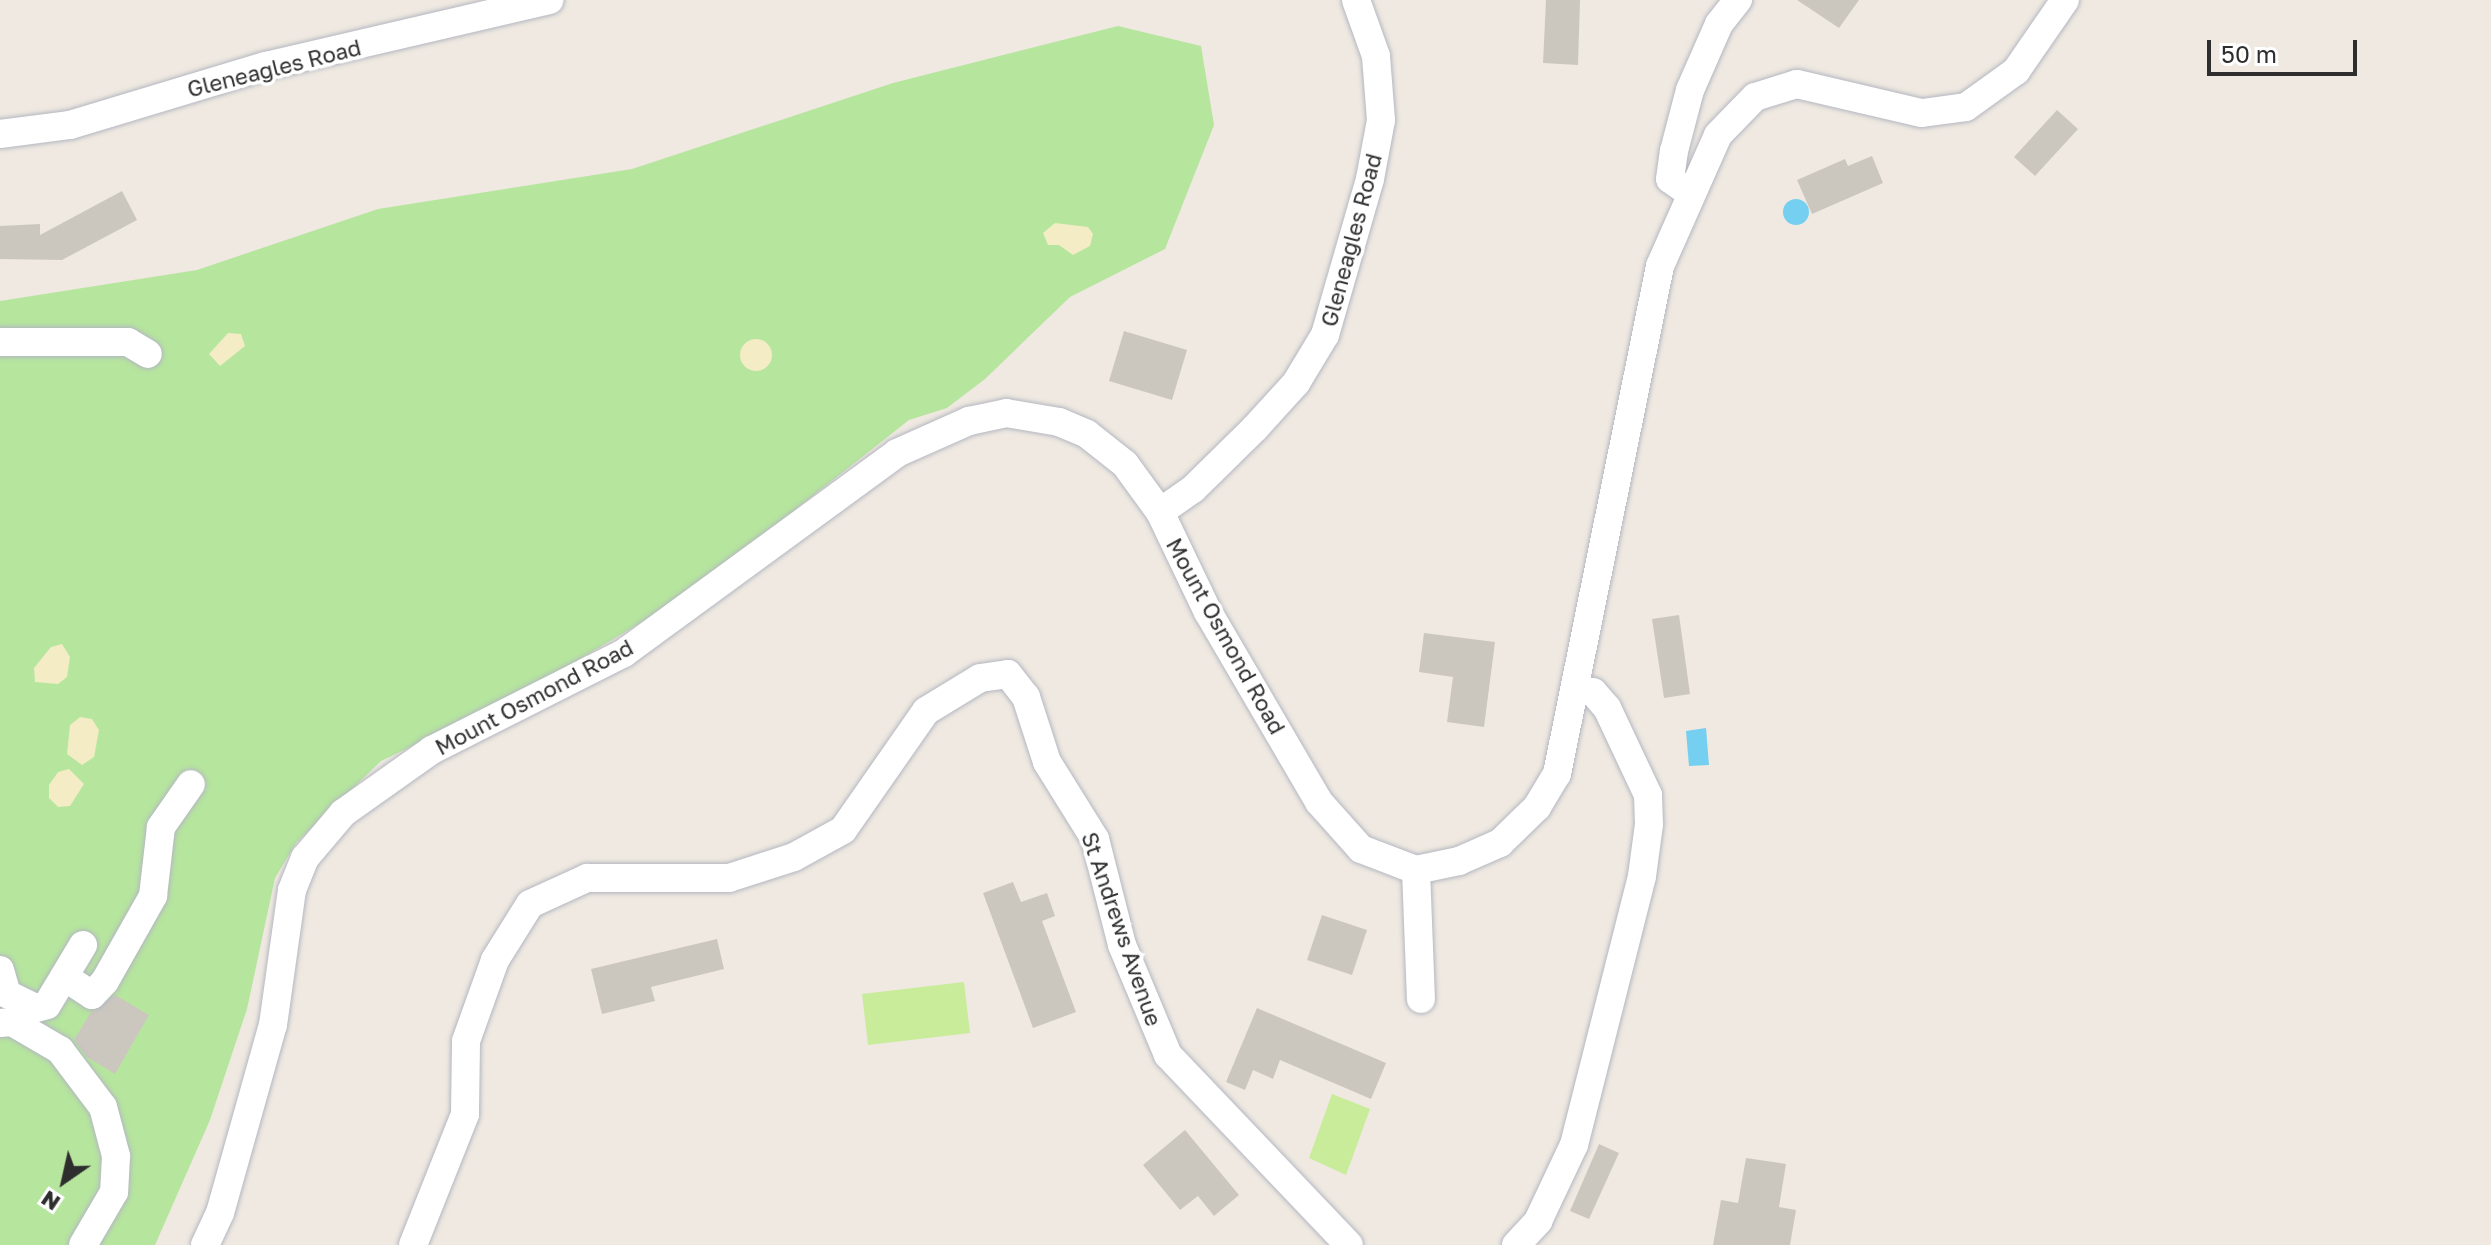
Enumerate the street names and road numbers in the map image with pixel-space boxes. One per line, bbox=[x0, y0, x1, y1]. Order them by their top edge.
street label: Gleneagles Road bbox=[184, 34, 364, 102]
street label: Gleneagles Road bbox=[1315, 151, 1387, 329]
street label: Mount Osmond Road bbox=[1161, 533, 1291, 739]
street label: Mount Osmond Road bbox=[431, 634, 637, 760]
street label: St Andrews Avenue bbox=[1076, 829, 1168, 1029]

